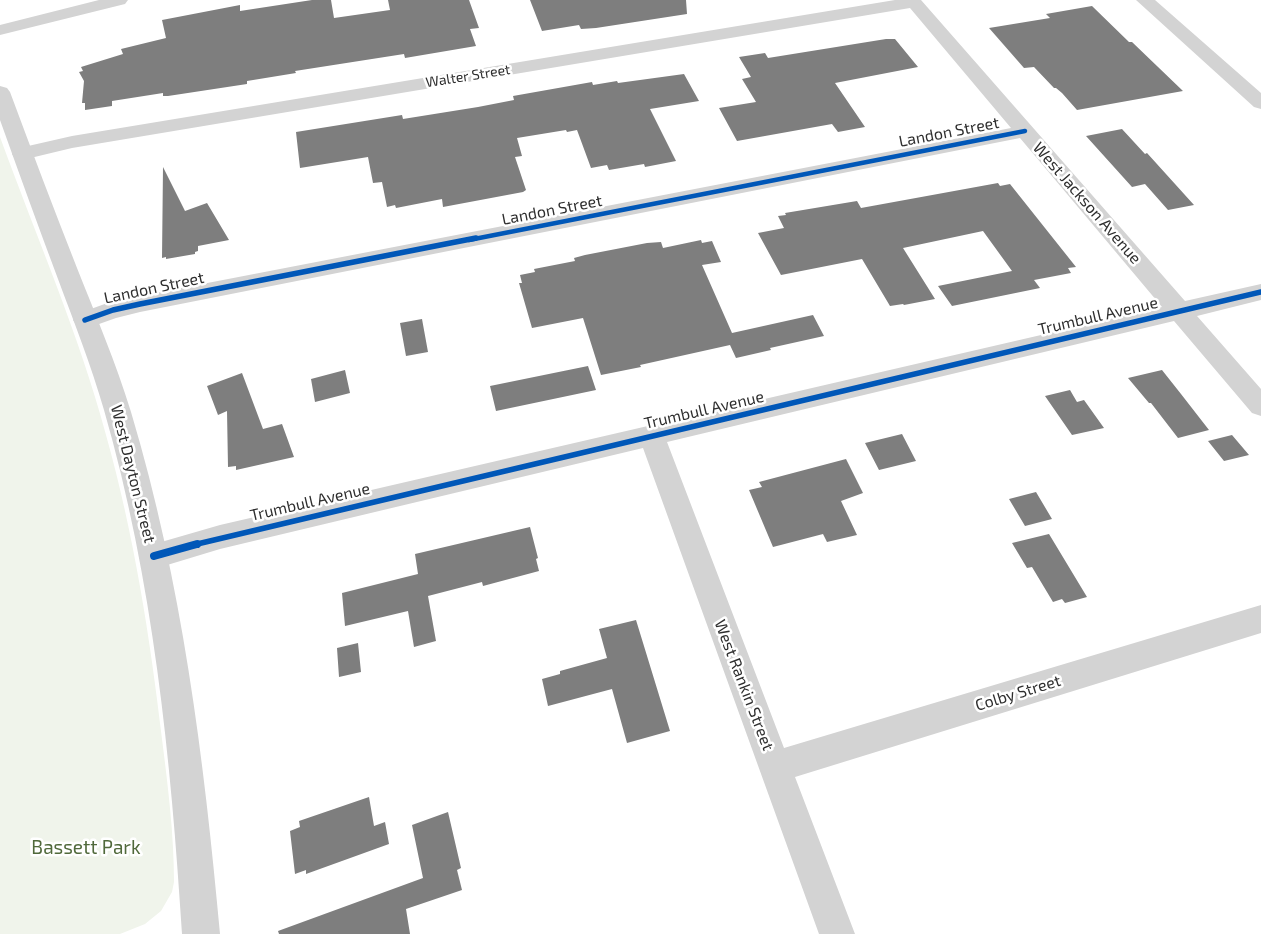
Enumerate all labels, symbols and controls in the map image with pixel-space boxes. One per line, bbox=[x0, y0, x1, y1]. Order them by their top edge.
street label: Walter Street bbox=[425, 61, 511, 91]
street label: Landon Street bbox=[897, 113, 1001, 151]
street label: West Jackson Avenue bbox=[1029, 138, 1145, 268]
street label: Landon Street bbox=[500, 191, 604, 229]
street label: Landon Street bbox=[102, 268, 206, 308]
street label: Trumbull Avenue bbox=[1036, 293, 1160, 339]
street label: Trumbull Avenue bbox=[642, 387, 766, 433]
street label: West Dayton Street bbox=[107, 403, 159, 545]
street label: Trumbull Avenue bbox=[248, 479, 372, 525]
street label: West Rankin Street bbox=[710, 617, 778, 753]
street label: Colby Street bbox=[973, 671, 1063, 715]
park label: Bassett Park bbox=[31, 837, 141, 859]

